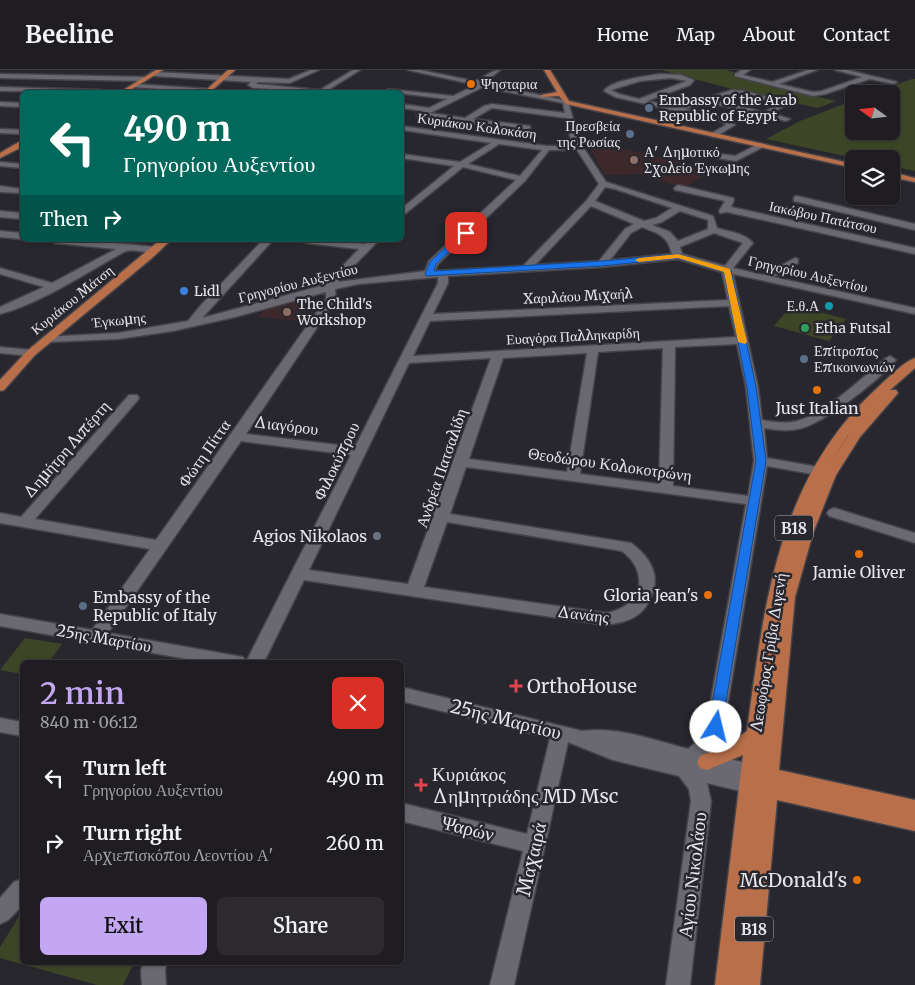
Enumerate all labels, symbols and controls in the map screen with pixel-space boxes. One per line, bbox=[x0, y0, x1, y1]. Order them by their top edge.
text: Beeline bbox=[25, 19, 114, 50]
text: Home bbox=[597, 23, 649, 46]
text: Map bbox=[677, 23, 715, 46]
text: About bbox=[743, 23, 795, 46]
text: Contact bbox=[823, 23, 890, 46]
place label: Ψησταρια bbox=[481, 75, 538, 93]
marker: Ψησταρια bbox=[465, 78, 477, 90]
north arrow bbox=[845, 85, 900, 140]
map controls bbox=[845, 85, 900, 205]
place label: Embassy of the Arab Republic of Egypt bbox=[659, 91, 797, 125]
marker: Embassy of the Arab Republic of Egypt bbox=[643, 102, 655, 114]
text: 490 m bbox=[123, 107, 231, 151]
street label: Κυριάκου Κολοκάση bbox=[416, 109, 538, 143]
icon: left bbox=[40, 110, 105, 175]
place label: Πρεσβεία της Ρωσίας bbox=[557, 117, 621, 151]
marker: Πρεσβεία της Ρωσίας bbox=[624, 128, 636, 140]
place label: Α' Δημοτικό Σχολείο Έγκωμης bbox=[644, 143, 750, 177]
text: Γρηγορίου Αυξεντίου bbox=[123, 150, 315, 178]
button: layers bbox=[845, 150, 900, 205]
marker: Α' Δημοτικό Σχολείο Έγκωμης bbox=[628, 154, 640, 166]
street label: Ιακώβου Πατάτσου bbox=[767, 197, 879, 237]
icon: right bbox=[98, 205, 126, 233]
text: Then bbox=[40, 207, 88, 231]
pin bbox=[445, 212, 487, 254]
icon: arrive bbox=[452, 219, 480, 247]
street label: Γρηγορίου Αυξεντίου bbox=[746, 251, 870, 297]
street label: Γρηγορίου Αυξεντίου bbox=[236, 259, 360, 307]
street label: Κυριάκου Μάτση bbox=[27, 261, 117, 339]
place label: Lidl bbox=[194, 282, 221, 300]
street label: Χαριλάου Μιχαήλ bbox=[523, 284, 634, 308]
marker: Lidl bbox=[178, 285, 190, 297]
place label: The Child's Workshop bbox=[296, 295, 372, 329]
place label: Ε.θ.Α bbox=[787, 297, 820, 315]
marker: Ε.θ.Α bbox=[823, 300, 835, 312]
marker: The Child's Workshop bbox=[281, 306, 293, 318]
street label: Έγκωμης bbox=[90, 308, 147, 332]
place label: Etha Futsal bbox=[815, 319, 891, 337]
marker: Etha Futsal bbox=[799, 322, 811, 334]
street label: Ευαγόρα Παλληκαρίδη bbox=[506, 324, 640, 348]
place label: Επίτροπος Επικοινωνιών bbox=[814, 342, 895, 376]
marker: Επίτροπος Επικοινωνιών bbox=[798, 353, 810, 365]
marker: Just Italian bbox=[811, 384, 823, 396]
street label: Δημήτρη Λιπέρτη bbox=[18, 396, 114, 502]
place label: Just Italian bbox=[775, 398, 859, 418]
street label: Ανδρέα Πατσαλίδη bbox=[411, 406, 471, 530]
street label: Διαγόρου bbox=[252, 411, 320, 439]
street label: Φώτη Πίττα bbox=[173, 415, 235, 491]
street label: Φιλοκύπρου bbox=[309, 419, 364, 503]
street label: Θεοδώρου Κολοκοτρώνη bbox=[527, 443, 693, 485]
road number: B18 bbox=[775, 516, 813, 540]
place label: Agios Nikolaos bbox=[252, 526, 367, 546]
marker: Agios Nikolaos bbox=[371, 530, 383, 542]
marker: Jamie Oliver bbox=[853, 548, 865, 560]
place label: Jamie Oliver bbox=[812, 562, 905, 582]
street label: Λεωφόρος Γρίβα Διγενή bbox=[745, 571, 790, 734]
place label: Gloria Jean's bbox=[604, 585, 698, 605]
place label: Embassy of the Republic of Italy bbox=[93, 587, 217, 625]
marker: Gloria Jean's bbox=[702, 589, 714, 601]
marker: Embassy of the Republic of Italy bbox=[77, 600, 89, 612]
street label: Δανάης bbox=[556, 601, 611, 627]
street label: 25ης Μαρτίου bbox=[55, 620, 153, 656]
text: 2 min bbox=[40, 674, 125, 712]
place label: OrthoHouse bbox=[527, 674, 637, 698]
button: close bbox=[332, 677, 384, 729]
marker: OrthoHouse bbox=[509, 679, 523, 693]
street label: 25ης Μαρτίου bbox=[448, 694, 564, 744]
position arrow bbox=[689, 700, 741, 752]
text: 840 m · 06:12 bbox=[40, 712, 138, 732]
text: Turn left bbox=[83, 756, 167, 780]
place label: Κυριάκος Δημητριάδης MD Msc bbox=[432, 762, 618, 808]
icon: left bbox=[40, 764, 68, 792]
text: 490 m bbox=[326, 766, 384, 790]
marker: Κυριάκος Δημητριάδης MD Msc bbox=[414, 778, 428, 792]
text: Γρηγορίου Αυξεντίου bbox=[83, 780, 223, 800]
street label: Ψαρών bbox=[439, 810, 497, 846]
street label: Αγίου Νικολάου bbox=[672, 811, 712, 939]
street label: Μαχαιρά bbox=[511, 820, 551, 898]
text: Turn right bbox=[83, 821, 182, 845]
icon: right bbox=[40, 829, 68, 857]
text: 260 m bbox=[326, 831, 384, 855]
text: Αρχιεπισκόπου Λεοντίου Α' bbox=[83, 845, 273, 865]
place label: McDonald's bbox=[740, 868, 847, 892]
marker: McDonald's bbox=[851, 874, 863, 886]
button: Exit bbox=[40, 897, 207, 955]
button: Share bbox=[217, 897, 384, 955]
road number: B18 bbox=[735, 916, 773, 942]

